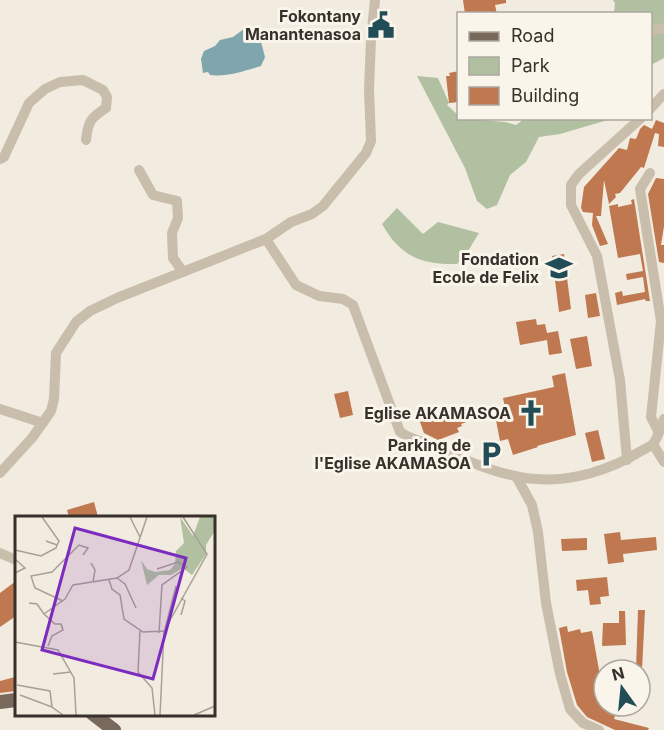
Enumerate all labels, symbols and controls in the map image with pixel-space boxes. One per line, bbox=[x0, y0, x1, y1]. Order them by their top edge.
place label: Fokontany Manantenasoa bbox=[245, 6, 361, 44]
public building icon: Fokontany Manantenasoa bbox=[366, 10, 396, 40]
legend bbox=[457, 12, 652, 120]
text: Road bbox=[511, 25, 554, 46]
text: Park bbox=[511, 55, 550, 76]
text: Building bbox=[511, 85, 579, 106]
place label: Fondation Ecole de Felix bbox=[433, 249, 539, 287]
school or university icon: Fondation Ecole de Felix bbox=[544, 253, 574, 283]
church icon: Eglise AKAMASOA bbox=[516, 398, 546, 428]
place label: Eglise AKAMASOA bbox=[364, 403, 511, 423]
place label: Parking de l'Eglise AKAMASOA bbox=[314, 435, 471, 473]
parking icon: Parking de l'Eglise AKAMASOA bbox=[476, 439, 506, 469]
inset map bbox=[15, 516, 214, 715]
north arrow bbox=[592, 658, 652, 718]
text: N bbox=[610, 662, 627, 685]

